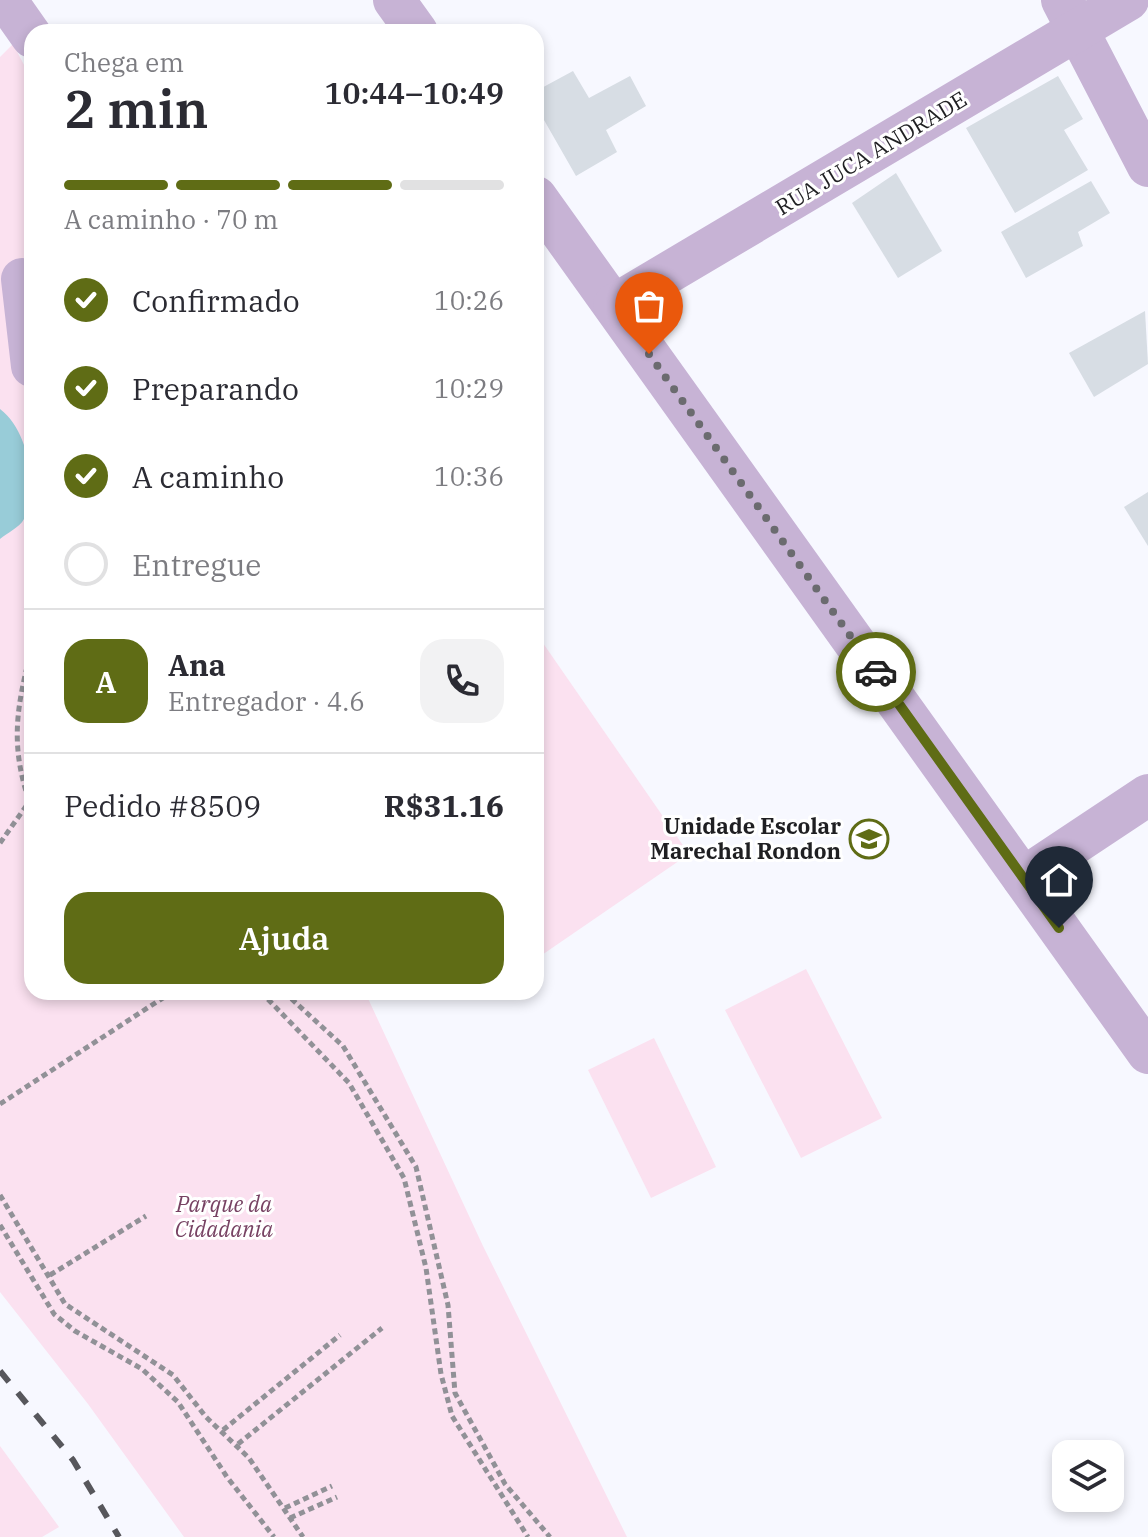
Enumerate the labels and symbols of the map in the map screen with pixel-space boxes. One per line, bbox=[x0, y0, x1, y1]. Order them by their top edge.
street label: RUA JUCA ANDRADE bbox=[770, 84, 972, 221]
pin bbox=[615, 272, 683, 354]
courier bbox=[836, 632, 916, 712]
place label: Unidade Escolar Marechal Rondon bbox=[650, 811, 841, 865]
school or university icon: Unidade Escolar Marechal Rondon bbox=[848, 818, 890, 860]
pin bbox=[1025, 846, 1093, 928]
park label: Parque da Cidadania bbox=[175, 1189, 273, 1243]

